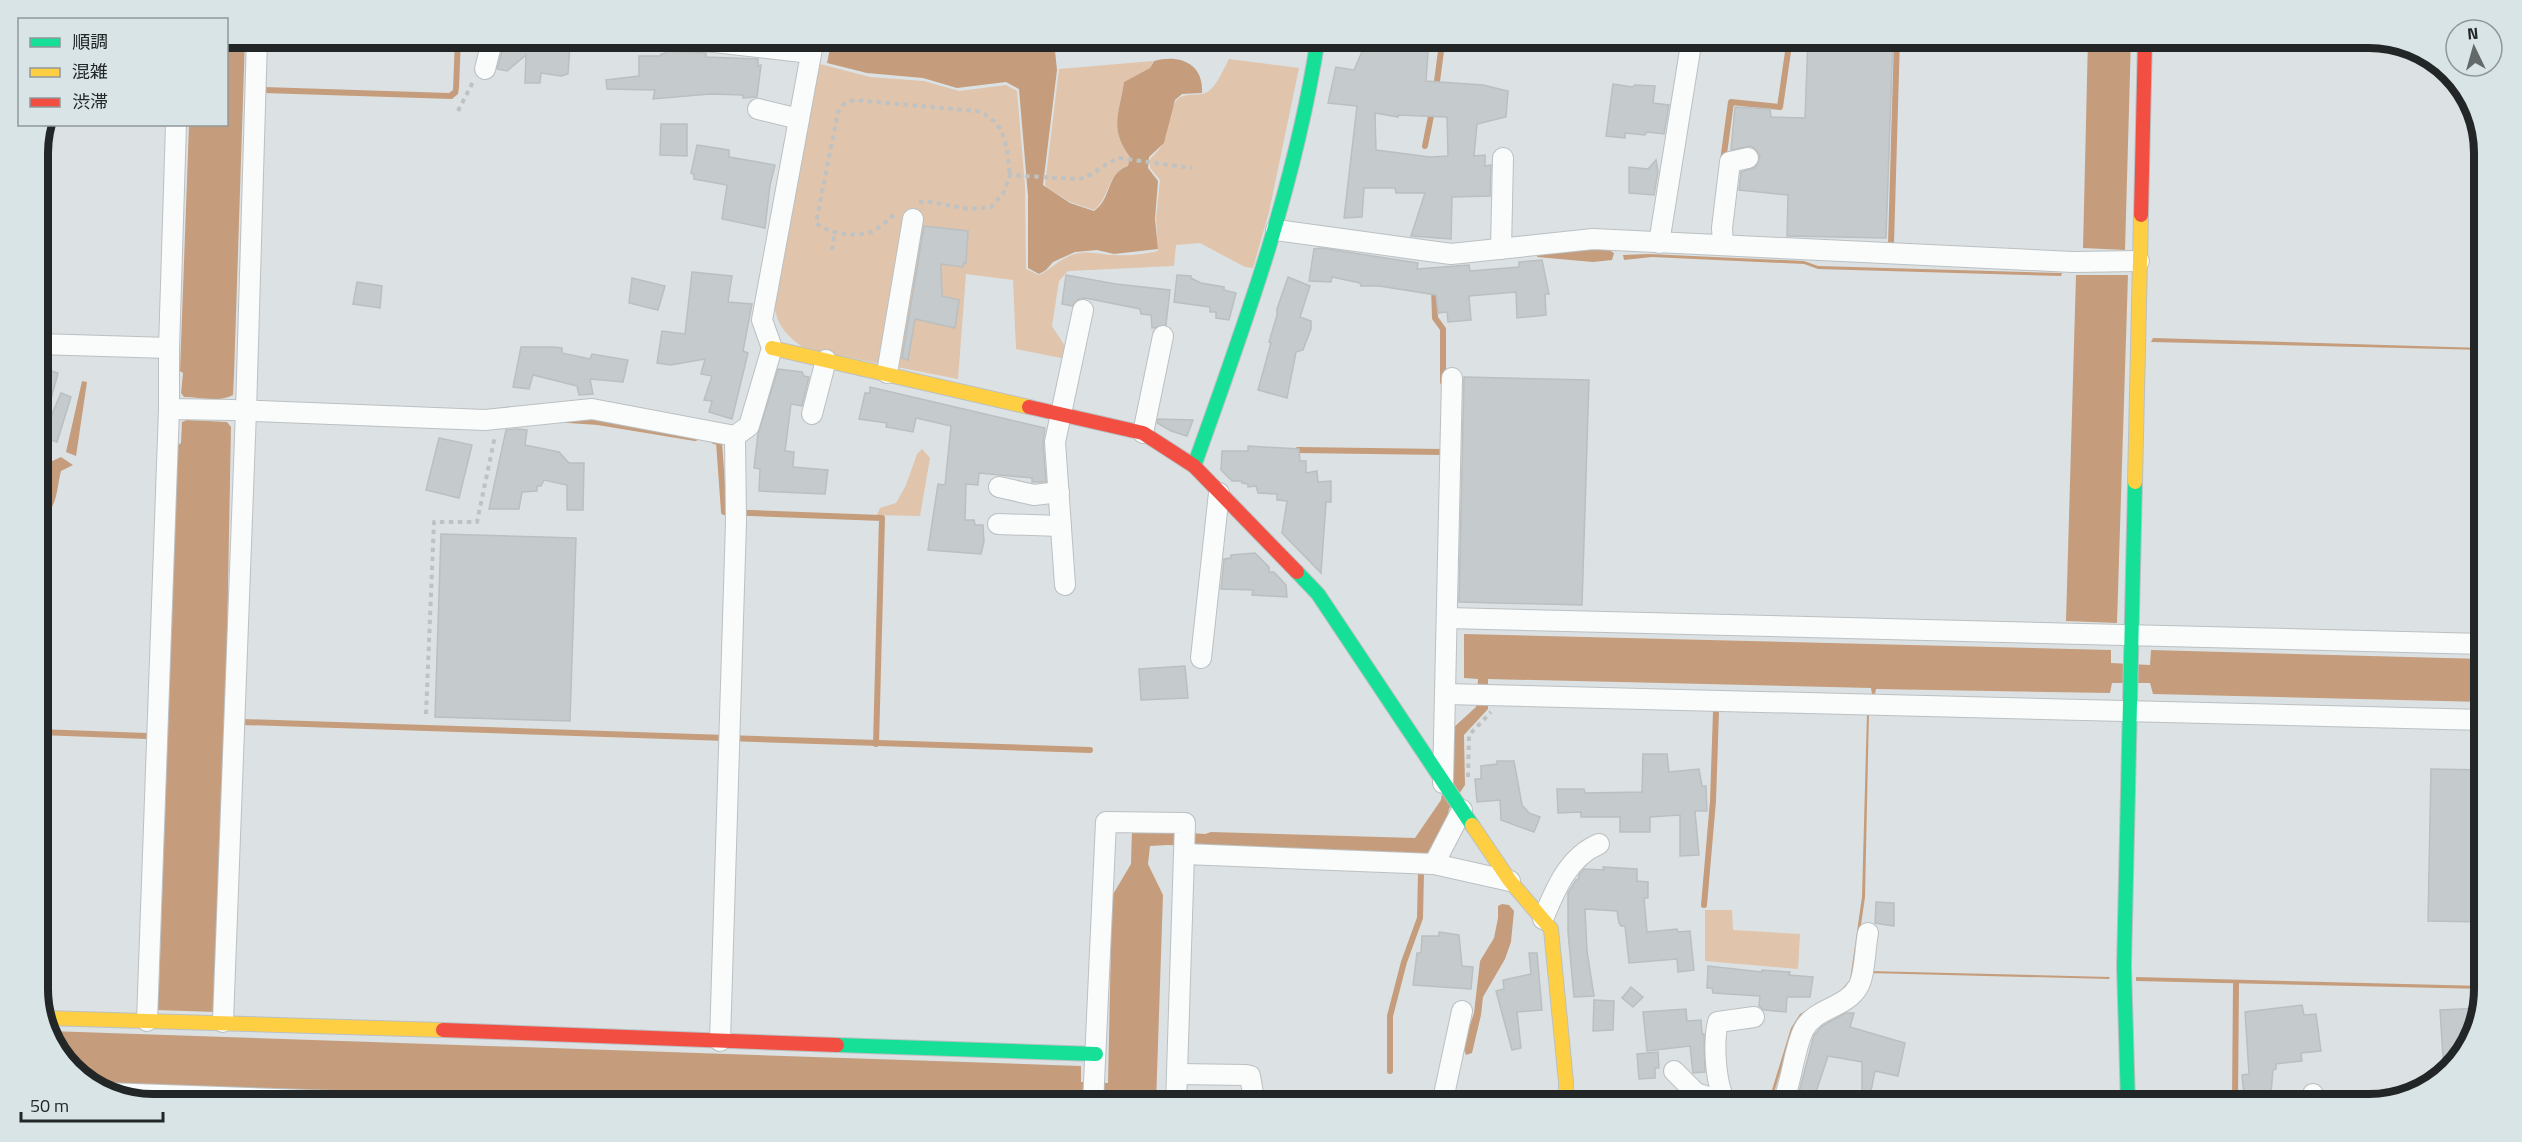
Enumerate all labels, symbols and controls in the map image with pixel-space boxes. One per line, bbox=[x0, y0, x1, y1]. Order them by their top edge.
legend bbox=[18, 18, 228, 126]
north arrow bbox=[2444, 18, 2504, 78]
text: N bbox=[2466, 21, 2479, 45]
text: 順調 bbox=[72, 28, 108, 55]
text: 混雑 bbox=[72, 58, 108, 85]
text: 渋滞 bbox=[72, 88, 108, 115]
scale bar bbox=[21, 1085, 164, 1123]
text: 50 m bbox=[30, 1092, 69, 1119]

